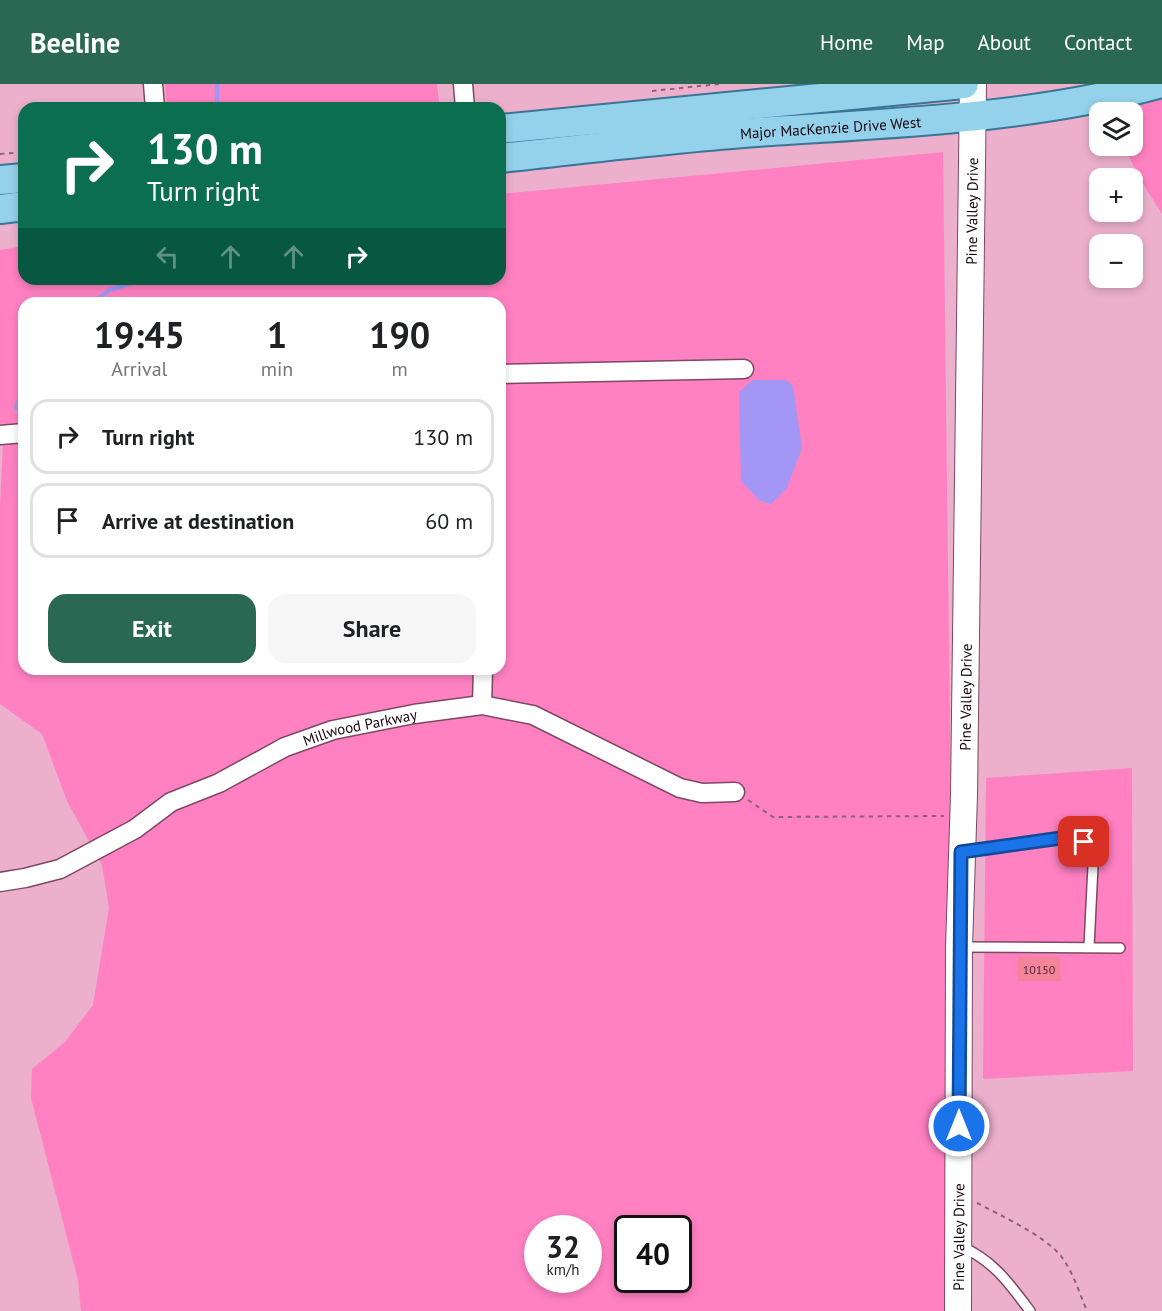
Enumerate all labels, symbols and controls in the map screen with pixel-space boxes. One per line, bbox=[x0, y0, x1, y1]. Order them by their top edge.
text: Beeline bbox=[30, 24, 120, 61]
text: Home bbox=[820, 29, 873, 56]
text: Map bbox=[906, 29, 945, 56]
text: About bbox=[978, 29, 1031, 56]
text: Contact bbox=[1064, 29, 1132, 56]
map controls bbox=[1089, 102, 1143, 288]
button: layers bbox=[1089, 102, 1143, 156]
street label: Major MacKenzie Drive West bbox=[739, 112, 922, 143]
text: 130 m bbox=[147, 121, 263, 176]
icon: right bbox=[48, 126, 126, 204]
street label: Pine Valley Drive bbox=[961, 157, 982, 265]
button: + bbox=[1089, 168, 1143, 222]
text: Turn right bbox=[147, 174, 260, 208]
button: − bbox=[1089, 234, 1143, 288]
icon: left bbox=[151, 240, 184, 273]
icon: ahead bbox=[214, 240, 247, 273]
icon: ahead bbox=[277, 240, 310, 273]
icon: right bbox=[340, 240, 373, 273]
text: 19:45 bbox=[94, 311, 185, 358]
text: 1 bbox=[267, 311, 287, 358]
text: 190 bbox=[369, 311, 430, 358]
text: Arrival bbox=[111, 356, 167, 382]
text: min bbox=[261, 356, 293, 382]
text: m bbox=[392, 356, 408, 382]
icon: right bbox=[51, 420, 84, 453]
text: Turn right bbox=[102, 423, 194, 451]
text: 130 m bbox=[413, 423, 473, 451]
icon: arrive bbox=[51, 504, 84, 537]
text: Arrive at destination bbox=[102, 507, 294, 535]
text: 60 m bbox=[425, 507, 473, 535]
button: Exit bbox=[48, 594, 256, 663]
button: Share bbox=[268, 594, 476, 663]
street label: Pine Valley Drive bbox=[955, 643, 975, 751]
street label: Millwood Parkway bbox=[300, 704, 418, 750]
pin bbox=[1058, 816, 1109, 867]
icon: arrive bbox=[1067, 825, 1100, 858]
house number: 10150 bbox=[1023, 962, 1056, 977]
position arrow bbox=[927, 1094, 991, 1158]
street label: Pine Valley Drive bbox=[949, 1183, 968, 1291]
speed limit sign: 40 bbox=[614, 1215, 692, 1293]
text: 32 bbox=[546, 1227, 580, 1266]
text: km/h bbox=[547, 1260, 579, 1279]

